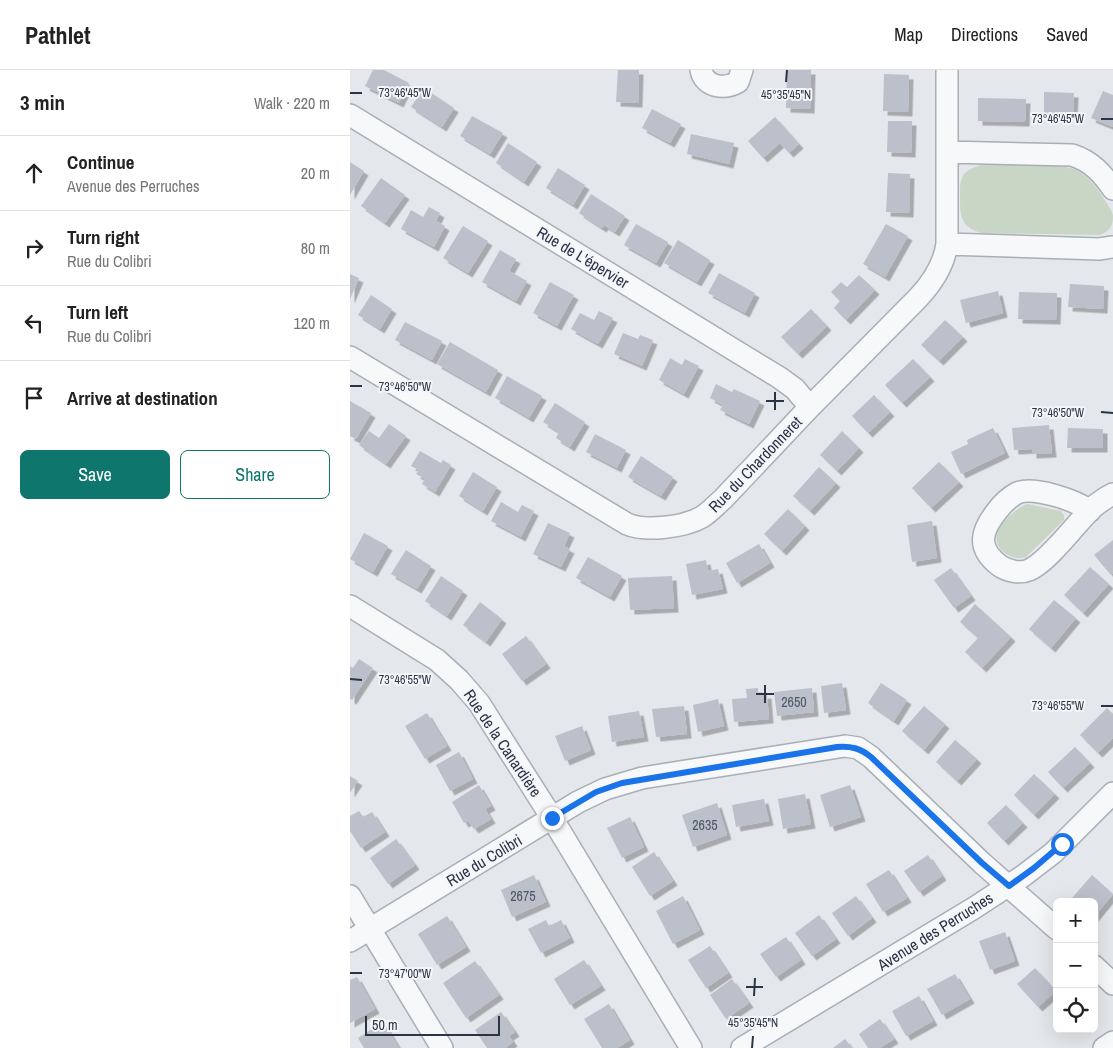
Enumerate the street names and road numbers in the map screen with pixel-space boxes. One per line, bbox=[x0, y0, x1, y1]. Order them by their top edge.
street label: Rue de L'épervier bbox=[533, 221, 634, 294]
street label: Rue du Chardonneret bbox=[703, 411, 807, 517]
street label: Rue de la Canardière bbox=[459, 685, 547, 801]
street label: Rue du Colibri bbox=[442, 829, 526, 891]
street label: Avenue des Perruches bbox=[872, 887, 997, 976]

